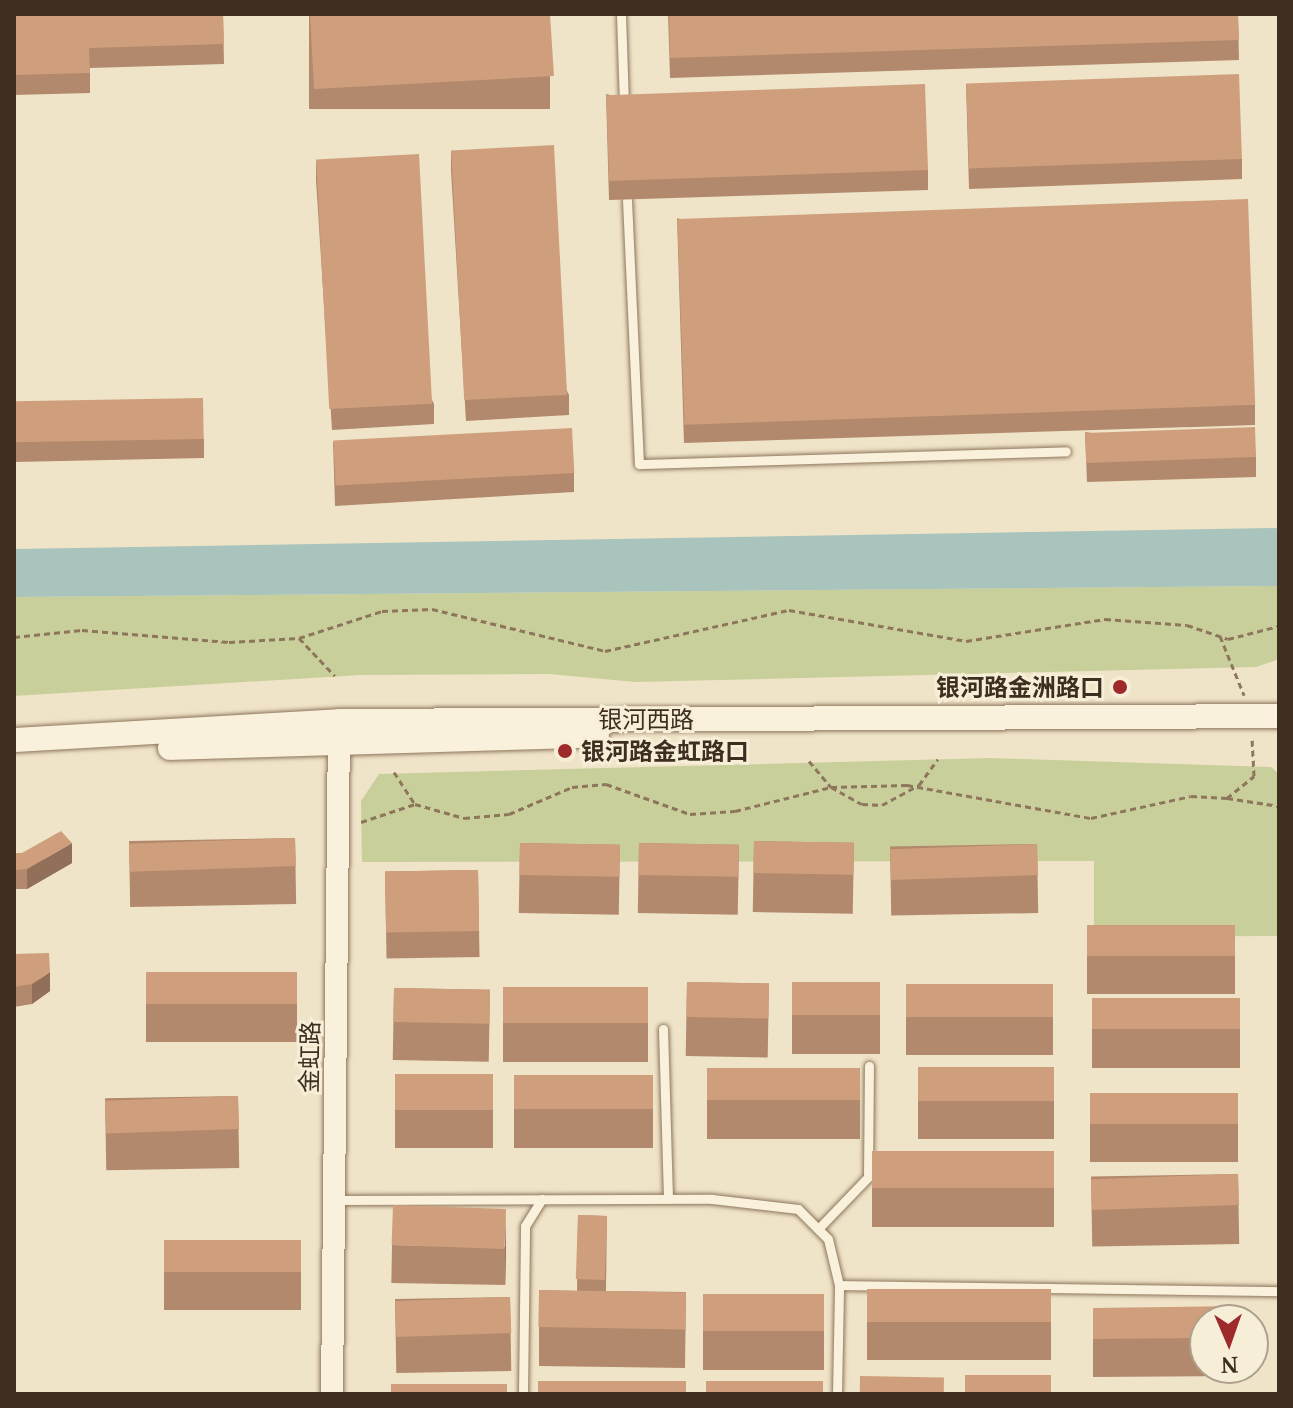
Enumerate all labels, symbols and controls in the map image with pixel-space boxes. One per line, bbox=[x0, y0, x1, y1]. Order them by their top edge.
place label: 银河路金洲路口 bbox=[936, 673, 1104, 701]
marker: 银河路金洲路口 bbox=[1111, 678, 1129, 696]
street label: 银河西路 bbox=[598, 705, 694, 733]
place label: 银河路金虹路口 bbox=[581, 737, 749, 765]
marker: 银河路金虹路口 bbox=[556, 742, 574, 760]
street label: 金虹路 bbox=[294, 1021, 324, 1093]
north arrow bbox=[1189, 1304, 1269, 1384]
text: N bbox=[1221, 1351, 1239, 1381]

